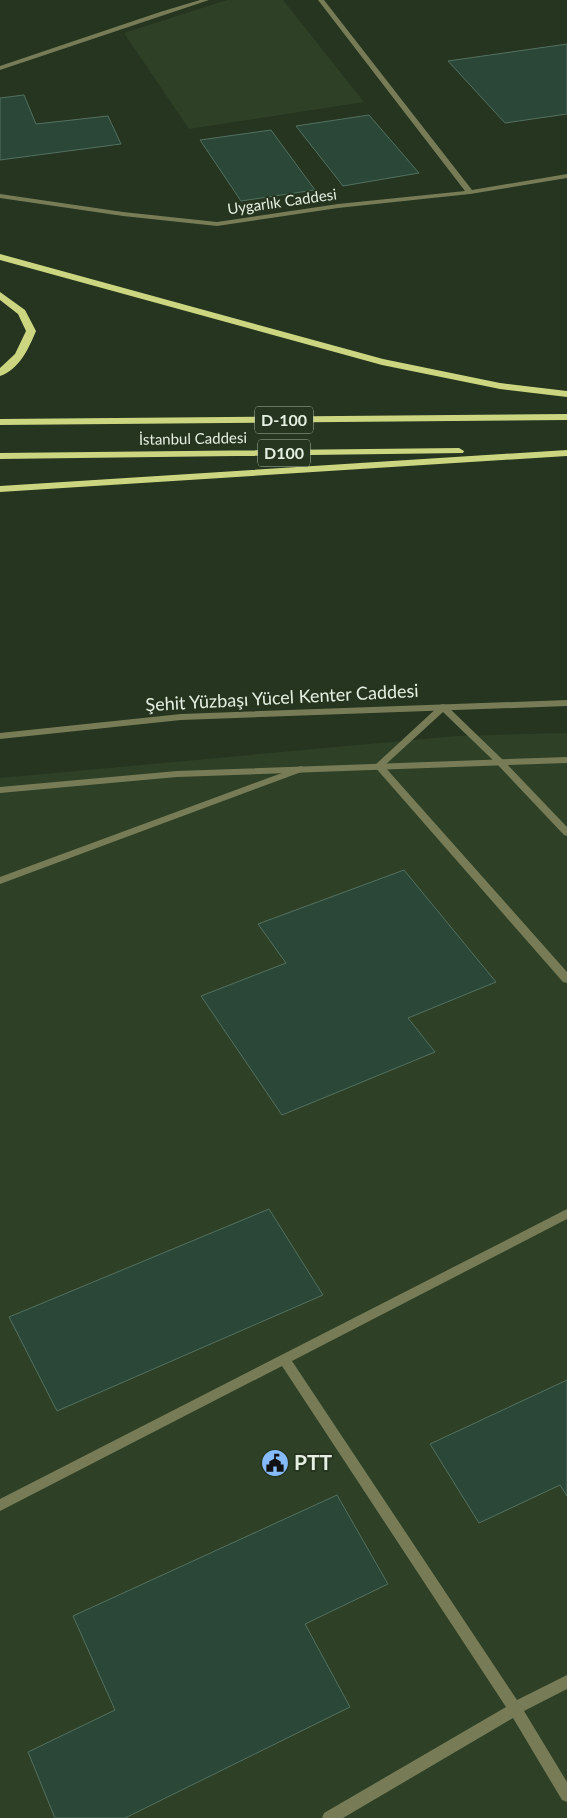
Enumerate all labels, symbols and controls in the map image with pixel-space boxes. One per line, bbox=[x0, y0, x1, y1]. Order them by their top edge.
street label: Uygarlık Caddesi bbox=[226, 184, 338, 218]
road number: D-100 bbox=[255, 406, 313, 434]
street label: İstanbul Caddesi bbox=[139, 428, 247, 448]
road number: D100 bbox=[258, 439, 310, 466]
street label: Şehit Yüzbaşı Yücel Kenter Caddesi bbox=[145, 679, 419, 715]
public building icon: PTT bbox=[260, 1448, 290, 1478]
place label: PTT bbox=[294, 1449, 333, 1474]

